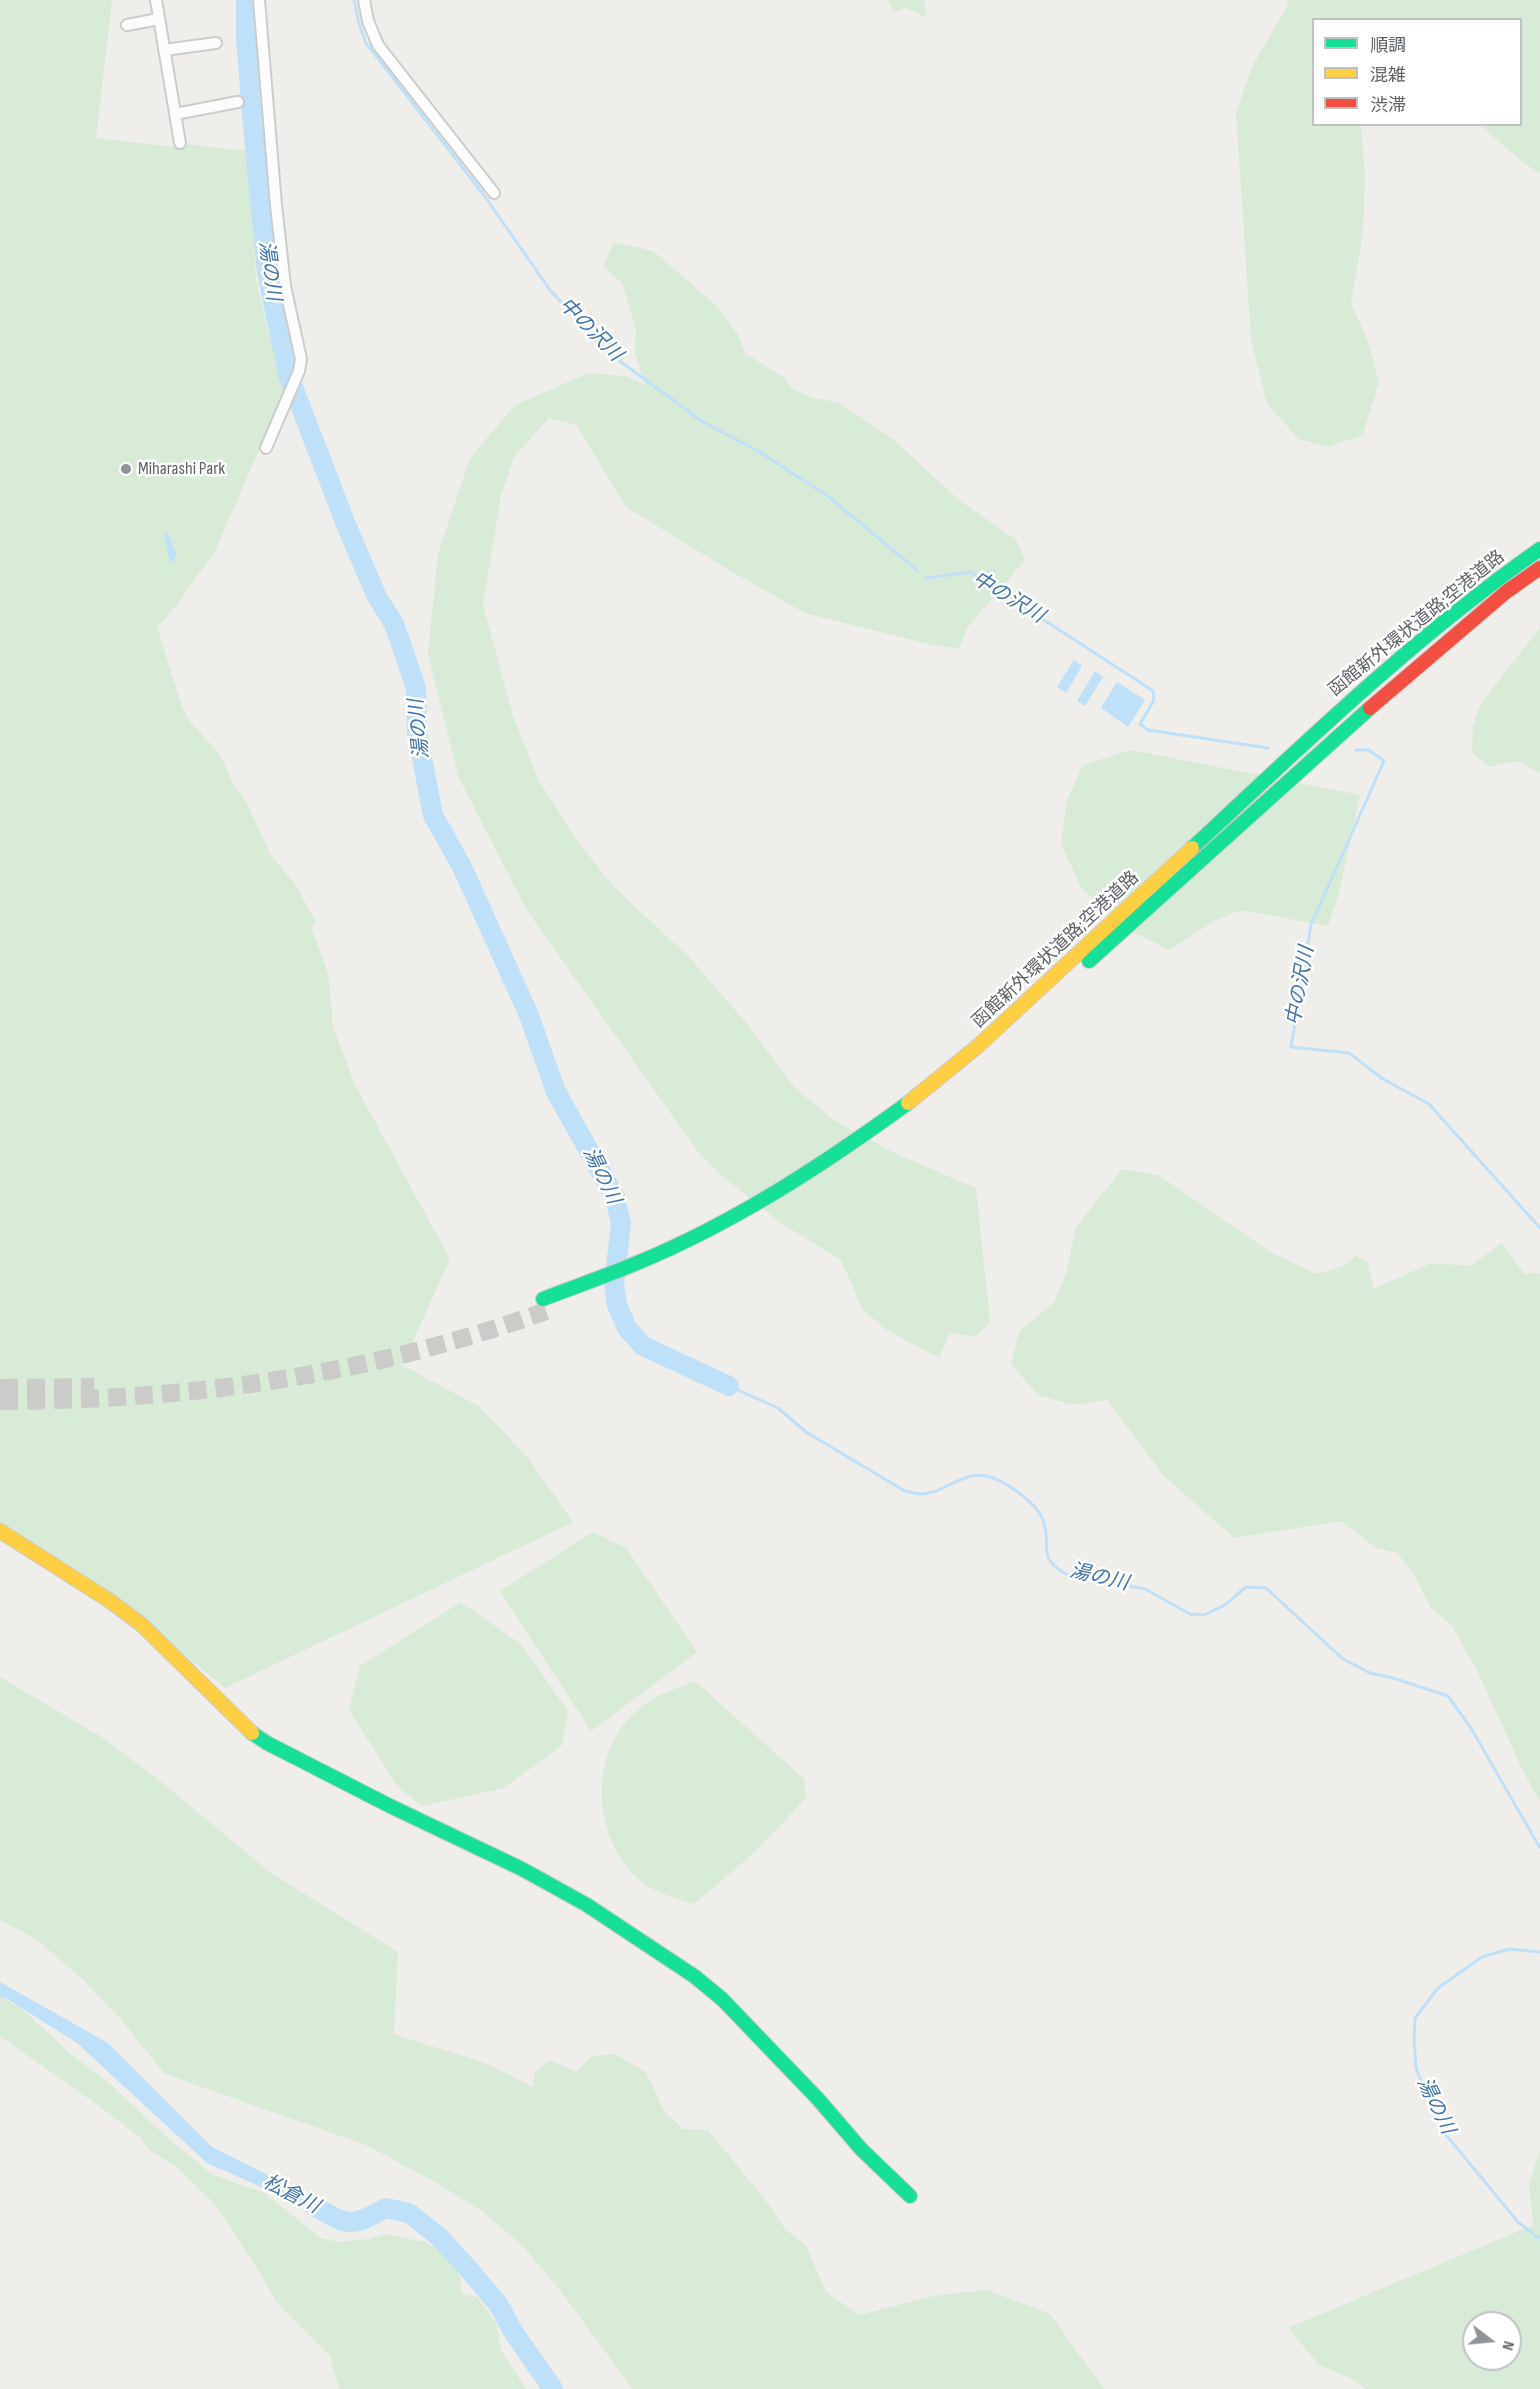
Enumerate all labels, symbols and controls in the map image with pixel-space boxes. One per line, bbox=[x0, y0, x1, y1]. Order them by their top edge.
legend bbox=[1312, 18, 1522, 126]
text: 順調 bbox=[1370, 35, 1406, 56]
text: 混雑 bbox=[1370, 65, 1406, 86]
text: 渋滞 bbox=[1370, 95, 1406, 116]
water label: 湯の川 bbox=[253, 240, 285, 302]
water label: 中の沢川 bbox=[553, 293, 627, 367]
place label: Miharashi Park bbox=[138, 458, 225, 480]
marker: Miharashi Park bbox=[119, 462, 133, 476]
street label: 函館新外環状道路;空港道路 bbox=[1325, 547, 1509, 701]
water label: 中の沢川 bbox=[968, 567, 1048, 629]
water label: 湯の川 bbox=[405, 698, 435, 760]
street label: 函館新外環状道路;空港道路 bbox=[968, 867, 1144, 1033]
water label: 中の沢川 bbox=[1282, 945, 1320, 1027]
water label: 湯の川 bbox=[577, 1144, 625, 1208]
water label: 湯の川 bbox=[1067, 1560, 1131, 1596]
water label: 湯の川 bbox=[1411, 2074, 1459, 2138]
water label: 松倉川 bbox=[259, 2171, 323, 2219]
north arrow bbox=[1462, 2311, 1522, 2371]
text: N bbox=[1498, 2339, 1518, 2352]

